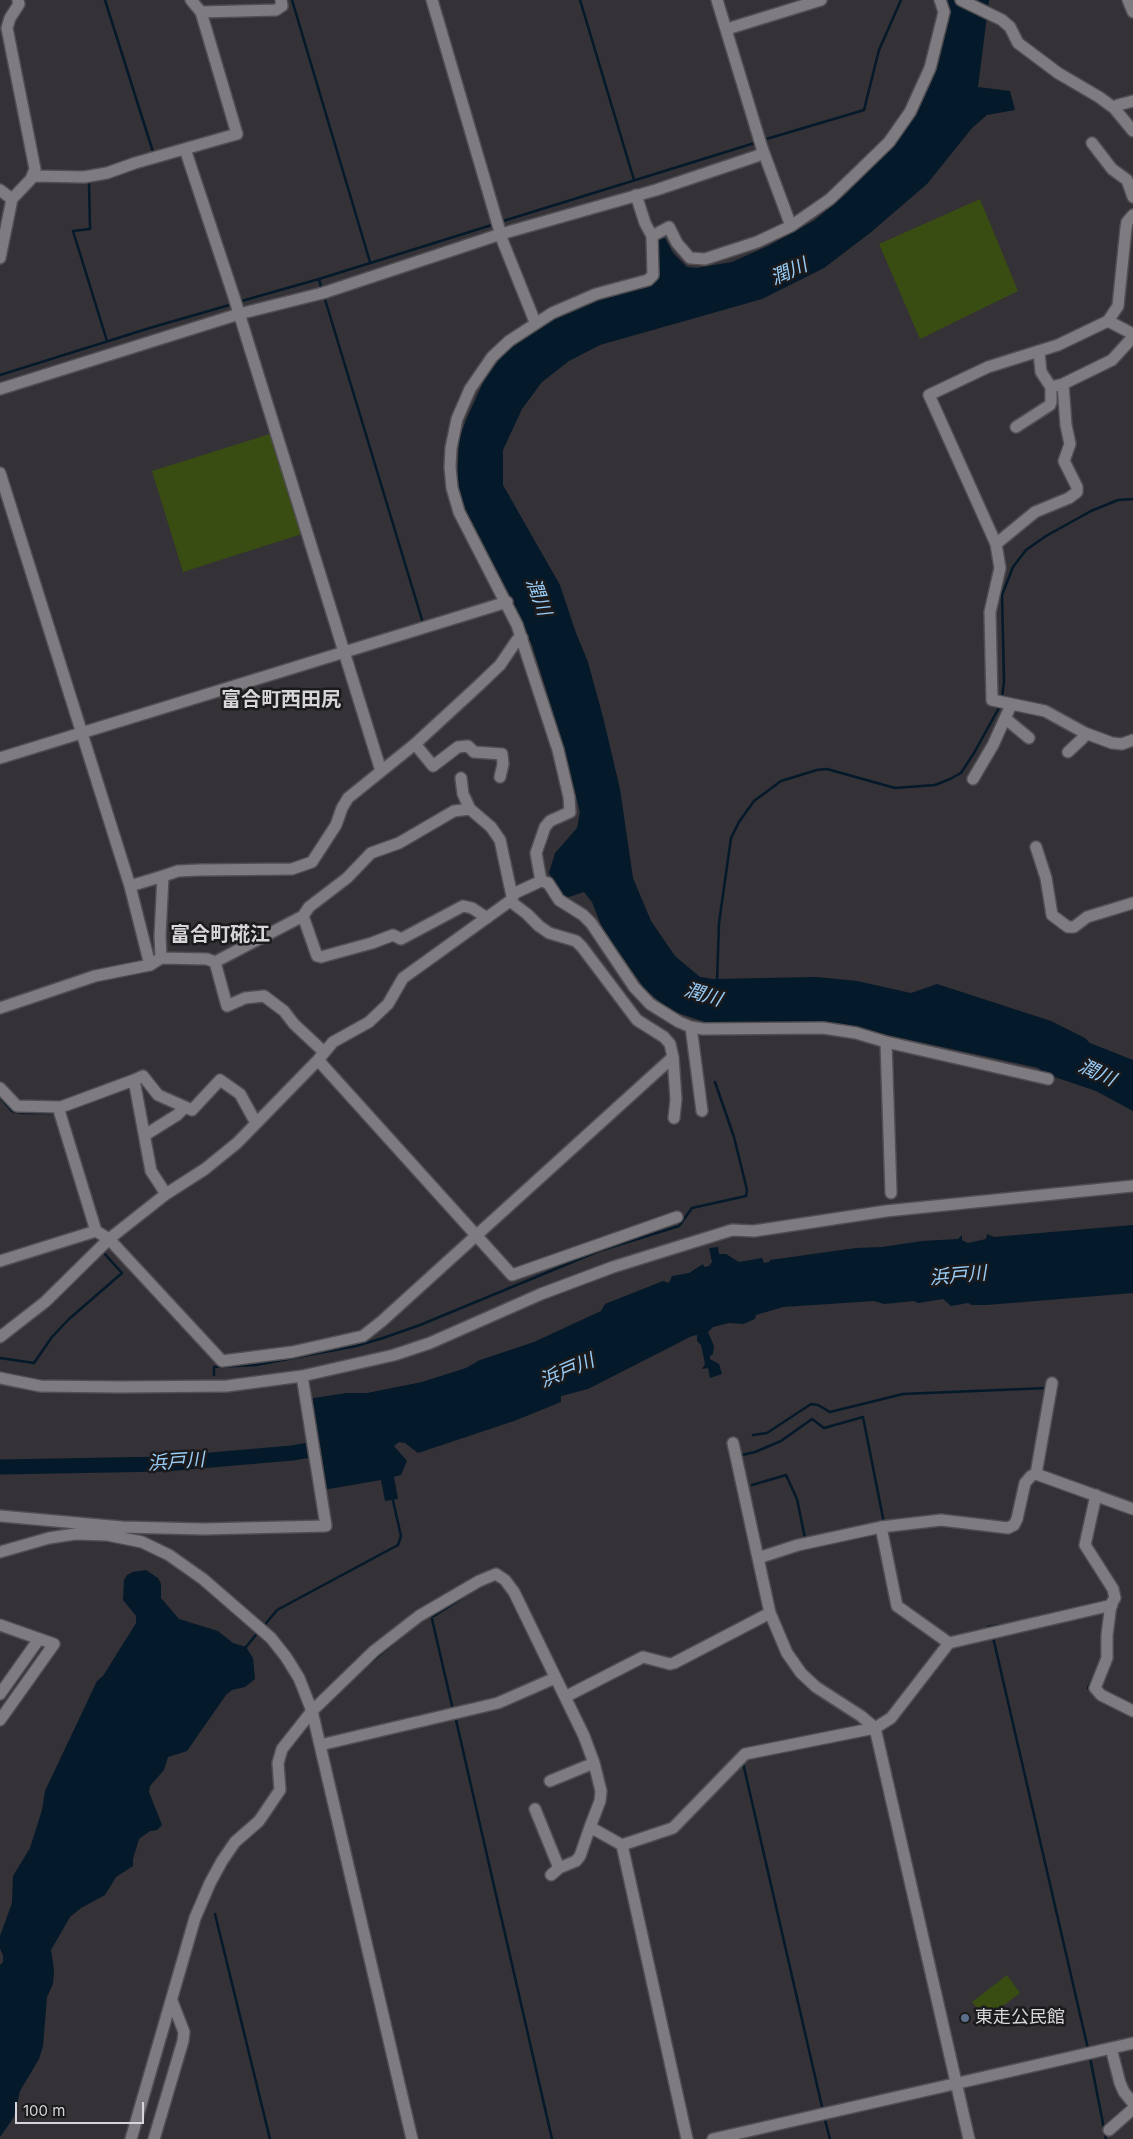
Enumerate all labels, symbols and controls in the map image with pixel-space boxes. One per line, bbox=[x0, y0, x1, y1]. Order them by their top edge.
water label: 潤川 bbox=[767, 254, 811, 290]
water label: 潤川 bbox=[521, 575, 555, 619]
district label: 富合町西田尻 bbox=[221, 688, 341, 712]
district label: 富合町硴江 bbox=[170, 923, 270, 947]
water label: 潤川 bbox=[681, 979, 725, 1011]
water label: 潤川 bbox=[1075, 1055, 1119, 1091]
water label: 浜戸川 bbox=[929, 1262, 987, 1290]
water label: 浜戸川 bbox=[536, 1349, 598, 1393]
water label: 浜戸川 bbox=[147, 1449, 205, 1475]
place label: 東走公民館 bbox=[975, 2007, 1065, 2029]
marker: 東走公民館 bbox=[959, 2012, 971, 2024]
scale bar bbox=[18, 2092, 146, 2124]
text: 100 m bbox=[23, 2101, 65, 2120]

